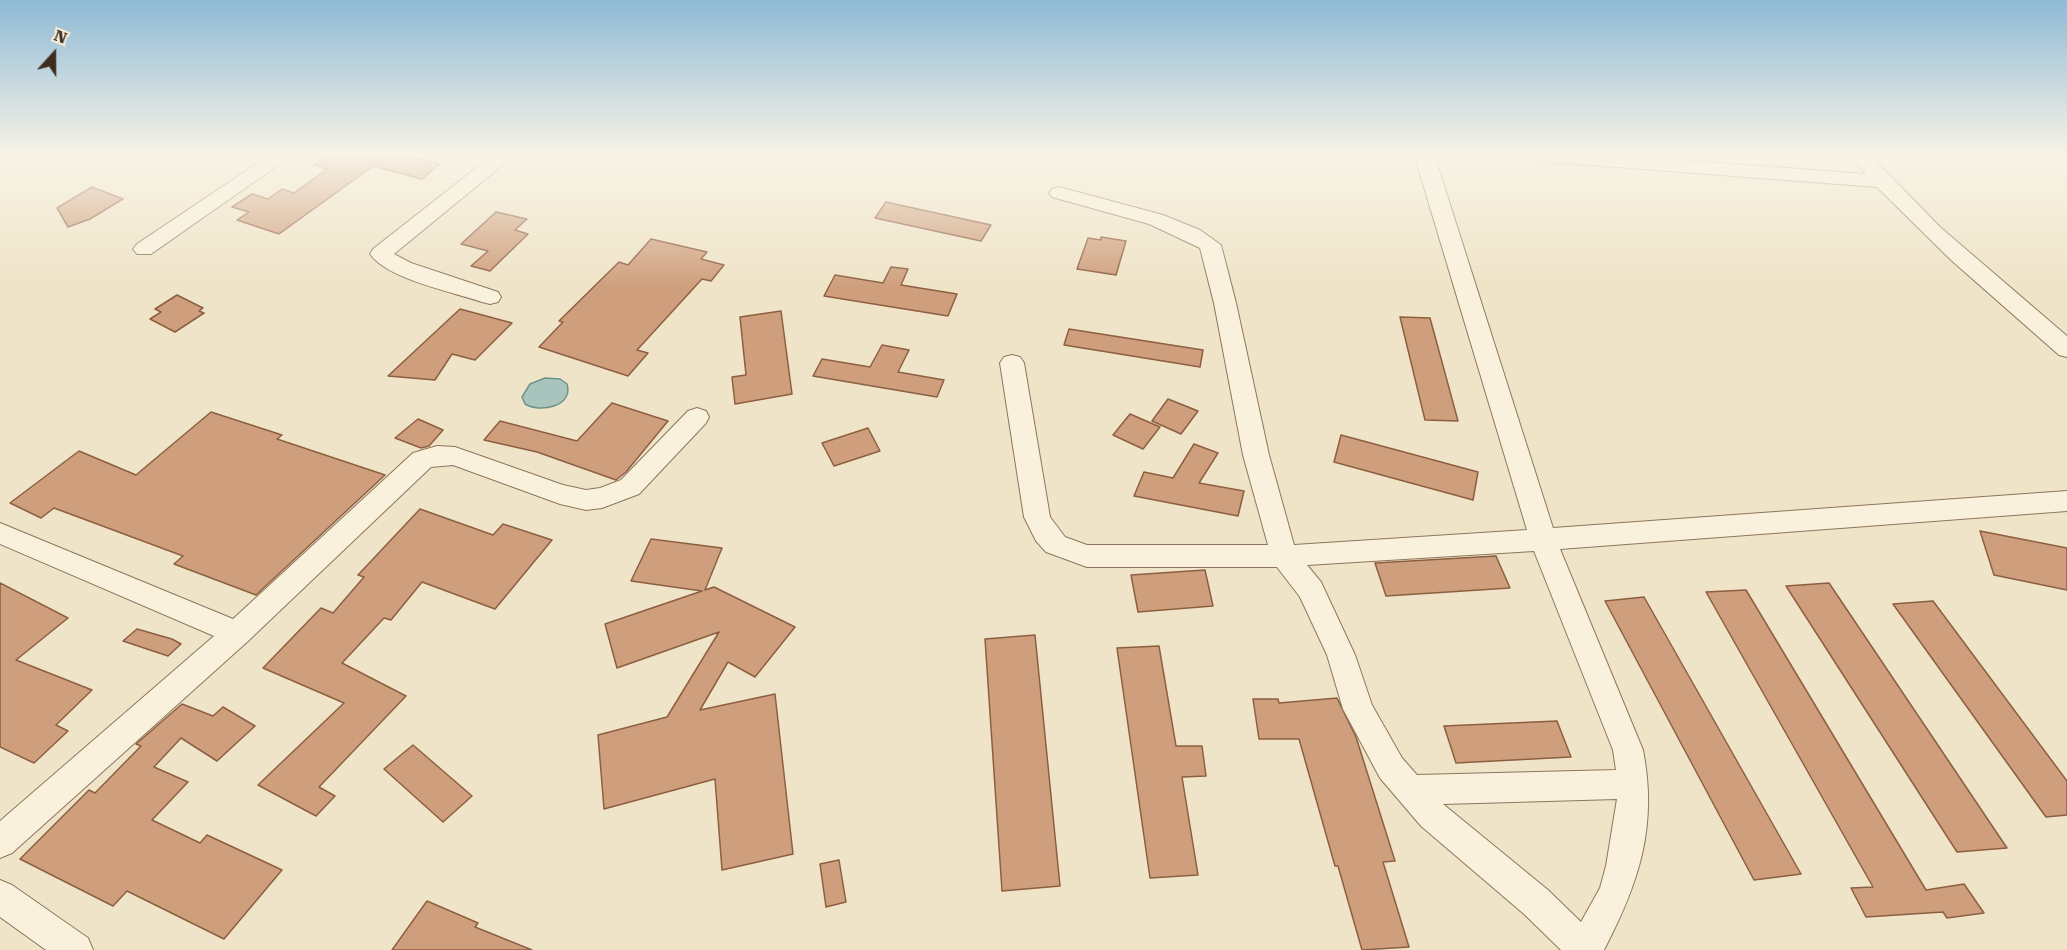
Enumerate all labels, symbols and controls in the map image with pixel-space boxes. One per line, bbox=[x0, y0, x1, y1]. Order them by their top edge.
north arrow bbox=[24, 24, 84, 84]
text: N bbox=[51, 26, 70, 48]

